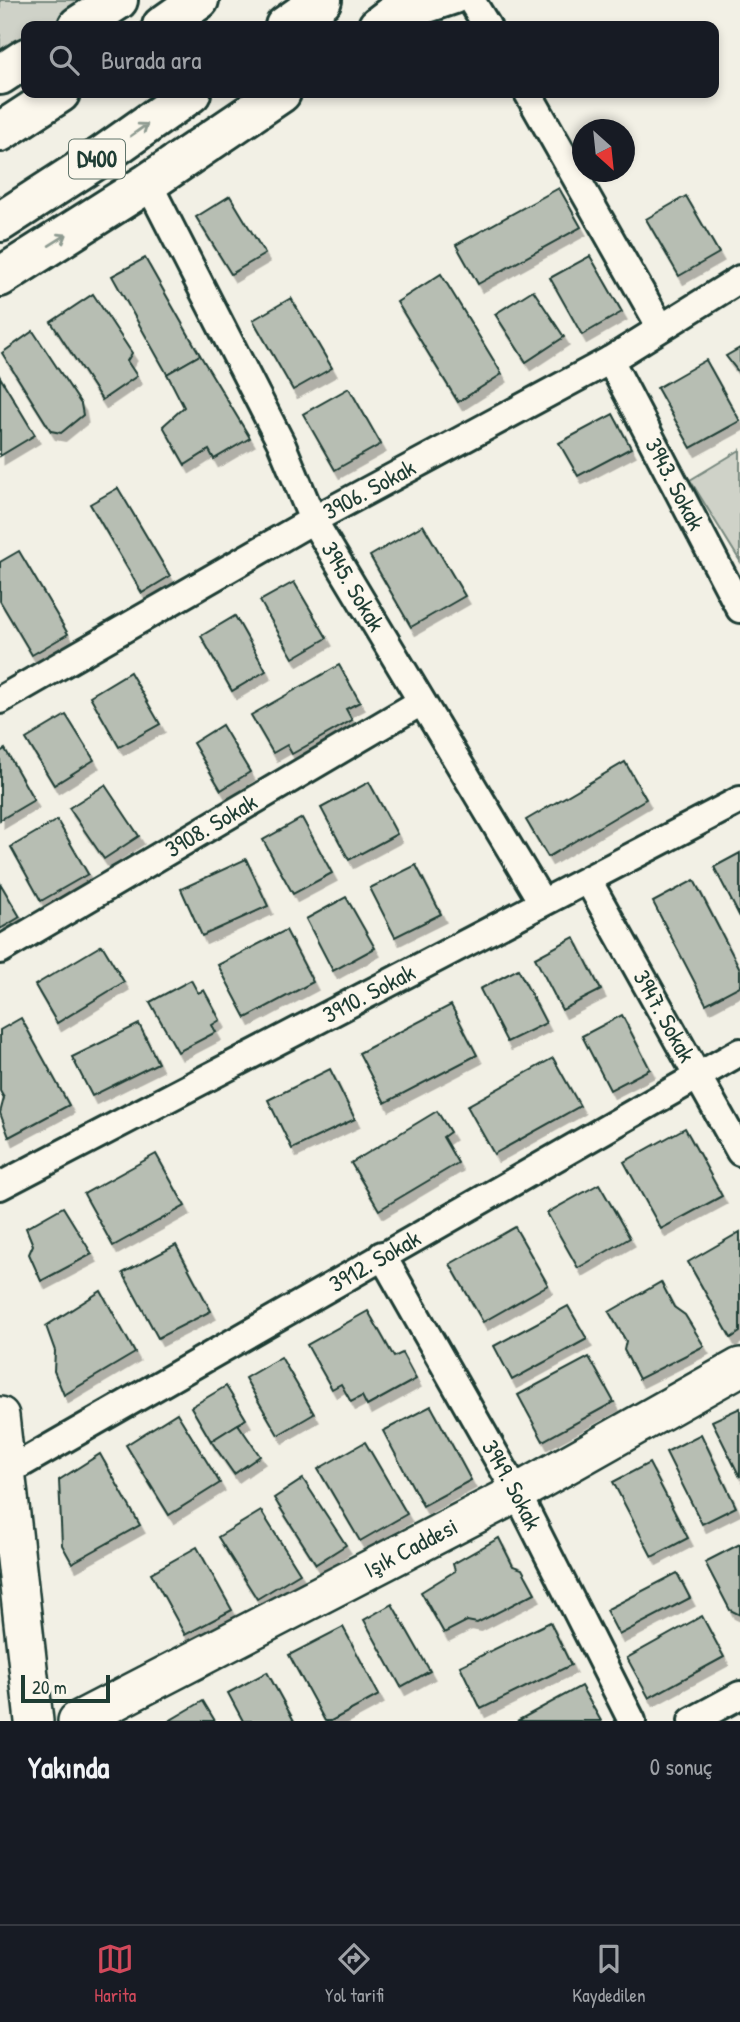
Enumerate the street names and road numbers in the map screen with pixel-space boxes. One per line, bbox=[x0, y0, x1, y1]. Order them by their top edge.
road number: D400 bbox=[69, 140, 125, 178]
street label: 3943. Sokak bbox=[638, 432, 713, 535]
street label: 3906. Sokak bbox=[317, 451, 421, 527]
street label: 3945. Sokak bbox=[314, 535, 393, 637]
street label: 3908. Sokak bbox=[159, 785, 262, 864]
street label: 3910. Sokak bbox=[317, 955, 420, 1030]
street label: 3947. Sokak bbox=[626, 964, 704, 1068]
street label: 3912. Sokak bbox=[323, 1222, 426, 1299]
street label: 3949. Sokak bbox=[475, 1434, 550, 1535]
street label: Işık Caddesi bbox=[358, 1510, 463, 1585]

